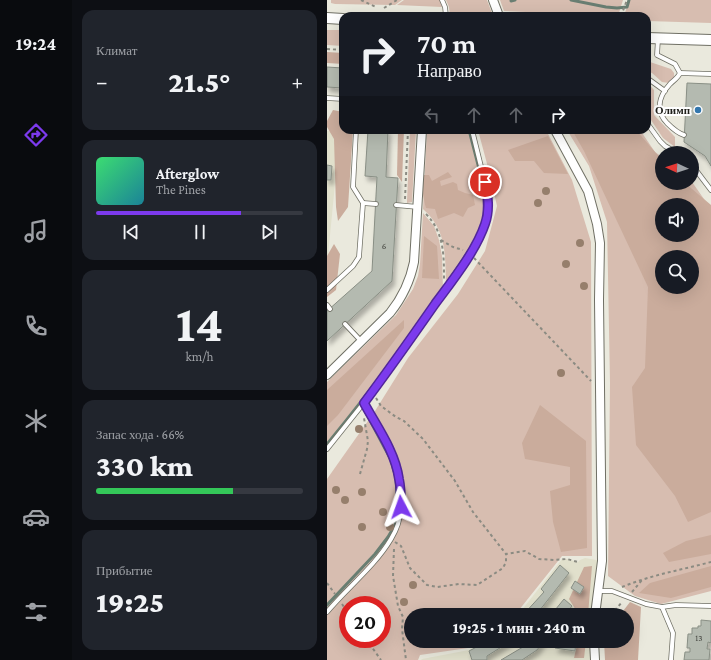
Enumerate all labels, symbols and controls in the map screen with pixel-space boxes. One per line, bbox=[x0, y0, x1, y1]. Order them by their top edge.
icon: right bbox=[351, 28, 403, 80]
text: 70 m bbox=[417, 28, 476, 59]
text: 19:24 bbox=[16, 34, 56, 54]
text: Климат bbox=[96, 43, 137, 58]
text: Направо bbox=[417, 61, 482, 81]
text: 21.5° bbox=[168, 65, 231, 98]
text: − bbox=[96, 69, 108, 94]
text: + bbox=[291, 69, 303, 94]
icon: left bbox=[421, 104, 443, 126]
icon: ahead bbox=[463, 104, 485, 126]
icon: ahead bbox=[505, 104, 527, 126]
icon: right bbox=[547, 104, 569, 126]
place label: Олимп bbox=[655, 104, 691, 116]
marker: Олимп bbox=[693, 105, 703, 115]
icon: directions bbox=[22, 121, 50, 149]
north arrow bbox=[655, 146, 699, 190]
map controls bbox=[655, 146, 699, 294]
pin bbox=[468, 165, 502, 199]
text: Afterglow bbox=[156, 166, 219, 182]
icon: arrive bbox=[474, 171, 496, 193]
text: The Pines bbox=[156, 182, 206, 197]
button: sound bbox=[655, 198, 699, 242]
icon: music bbox=[22, 217, 50, 245]
icon: previous bbox=[120, 221, 142, 243]
icon: pause bbox=[189, 221, 211, 243]
icon: next bbox=[258, 221, 280, 243]
house number: 6 bbox=[382, 241, 387, 251]
button: search bbox=[655, 250, 699, 294]
text: 14 bbox=[176, 294, 223, 352]
icon: phone bbox=[22, 312, 50, 340]
text: km/h bbox=[185, 349, 214, 364]
icon: climate bbox=[22, 407, 50, 435]
text: Запас хода · 66% bbox=[96, 427, 184, 442]
text: 330 km bbox=[96, 449, 193, 482]
position arrow bbox=[380, 486, 422, 528]
icon: car bbox=[22, 503, 50, 531]
text: Прибытие bbox=[96, 563, 153, 578]
text: 19:25 bbox=[96, 585, 164, 618]
speed limit sign: 20 bbox=[339, 596, 391, 648]
icon: filters bbox=[22, 598, 50, 626]
text: 19:25 · 1 мин · 240 m bbox=[453, 620, 585, 636]
house number: 13 bbox=[695, 633, 703, 643]

